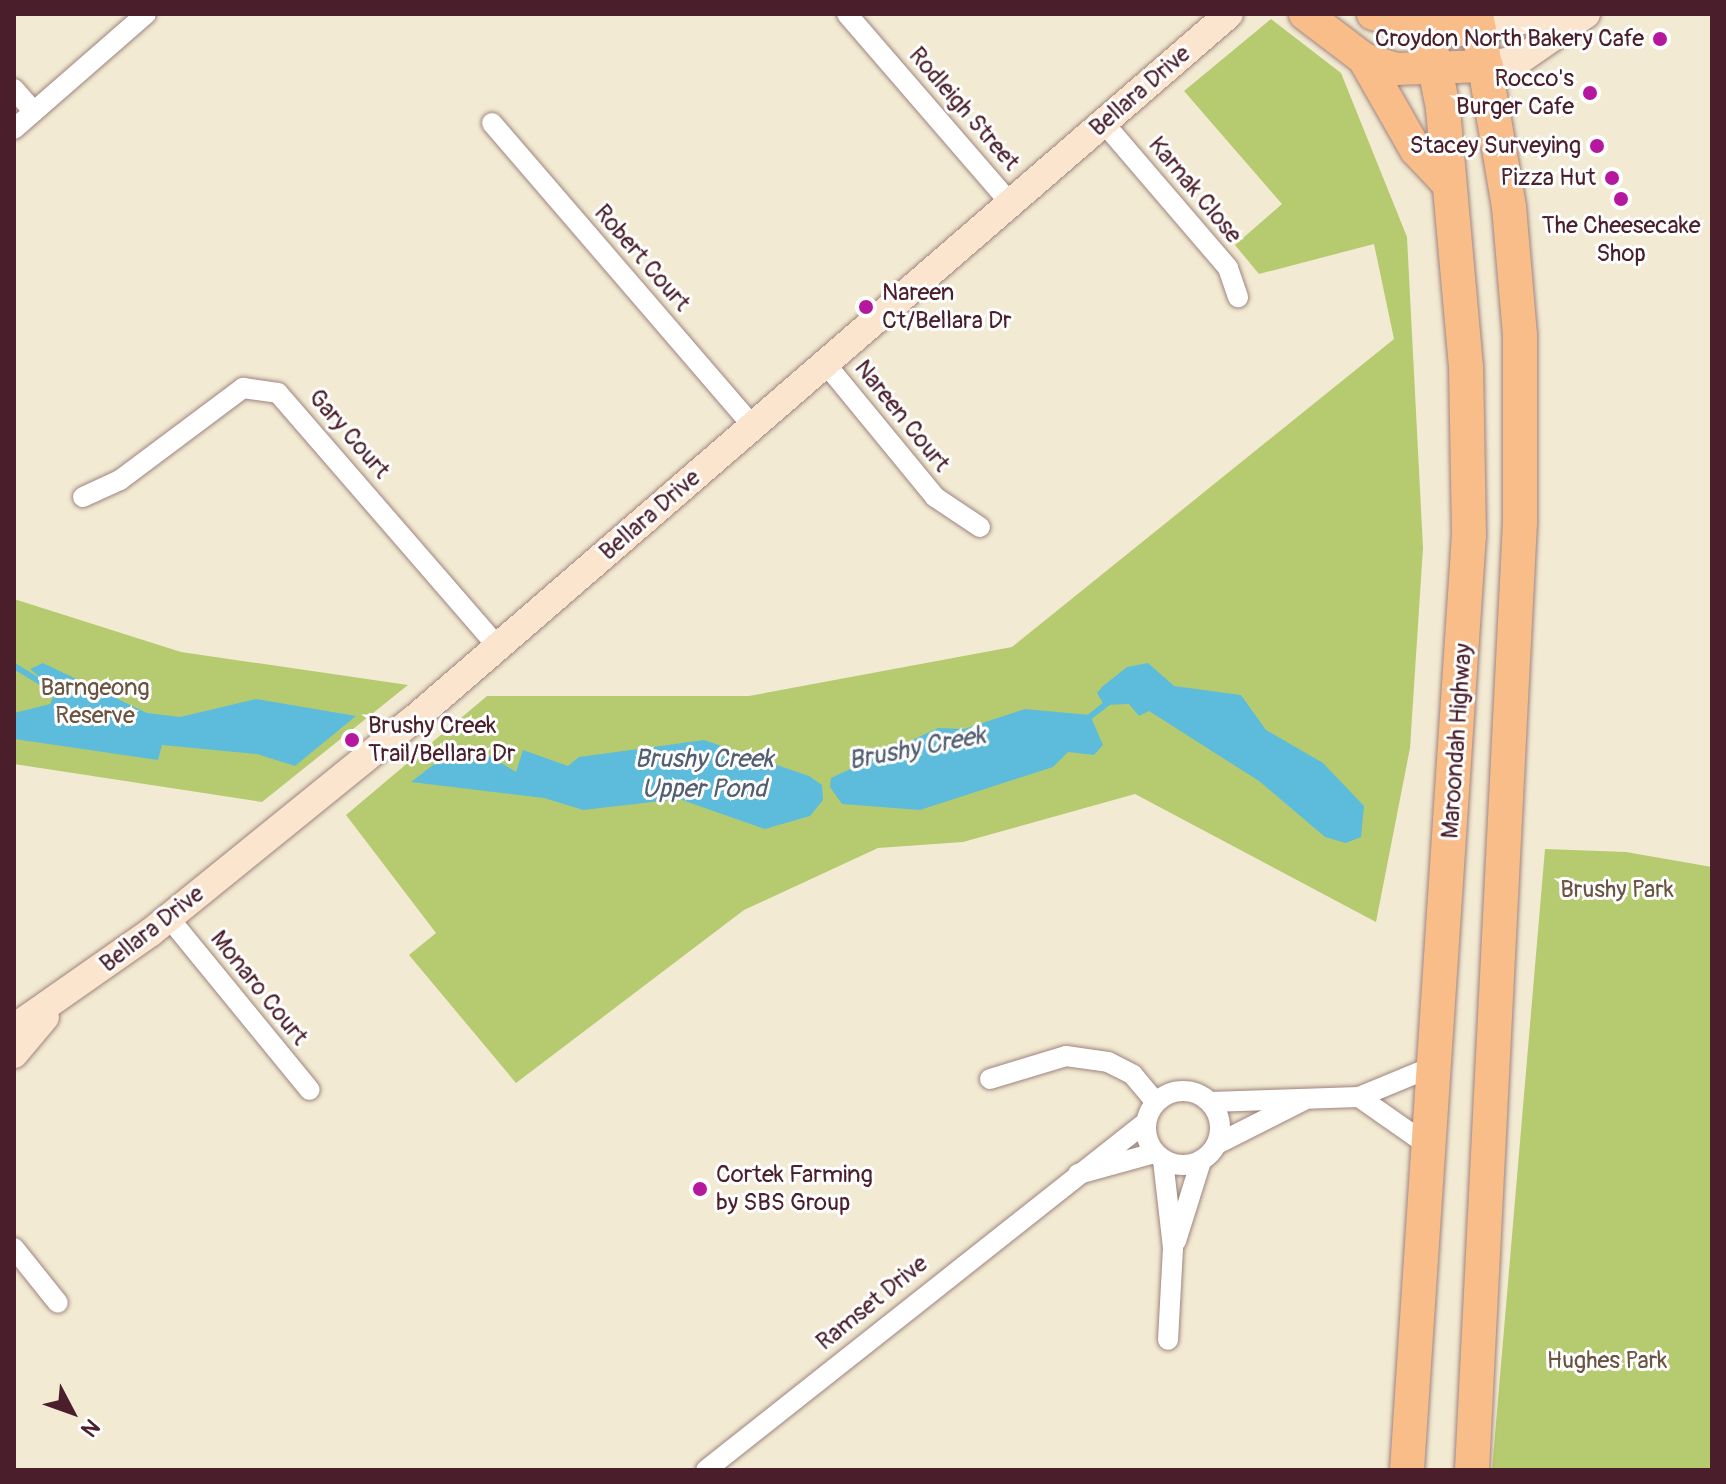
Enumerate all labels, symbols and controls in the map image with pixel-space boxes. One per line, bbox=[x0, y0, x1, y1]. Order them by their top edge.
place label: Croydon North Bakery Cafe bbox=[1375, 25, 1644, 53]
marker: Croydon North Bakery Cafe bbox=[1651, 30, 1669, 48]
street label: Bellara Drive bbox=[1084, 39, 1196, 143]
street label: Rodleigh Street bbox=[903, 41, 1025, 177]
place label: Rocco's Burger Cafe bbox=[1456, 65, 1574, 121]
marker: Rocco's Burger Cafe bbox=[1581, 84, 1599, 102]
street label: Karnak Close bbox=[1142, 131, 1248, 249]
place label: Stacey Surveying bbox=[1409, 132, 1581, 160]
marker: Stacey Surveying bbox=[1588, 137, 1606, 155]
place label: Pizza Hut bbox=[1500, 164, 1596, 192]
marker: Pizza Hut bbox=[1603, 169, 1621, 187]
marker: The Cheesecake Shop bbox=[1612, 190, 1630, 208]
street label: Robert Court bbox=[588, 199, 696, 317]
place label: The Cheesecake Shop bbox=[1541, 212, 1701, 268]
place label: Nareen Ct/Bellara Dr bbox=[882, 279, 1012, 335]
marker: Nareen Ct/Bellara Dr bbox=[857, 298, 875, 316]
street label: Nareen Court bbox=[848, 354, 956, 478]
street label: Gary Court bbox=[302, 383, 396, 485]
street label: Bellara Drive bbox=[594, 463, 706, 567]
street label: Maroondah Highway bbox=[1436, 642, 1478, 840]
park label: Barngeong Reserve bbox=[40, 674, 150, 730]
place label: Brushy Creek Trail/Bellara Dr bbox=[368, 712, 515, 768]
water label: Brushy Creek bbox=[846, 720, 988, 778]
marker: Brushy Creek Trail/Bellara Dr bbox=[343, 731, 361, 749]
water label: Brushy Creek Upper Pond bbox=[635, 744, 773, 806]
park label: Brushy Park bbox=[1560, 876, 1674, 904]
street label: Bellara Drive bbox=[94, 879, 210, 979]
street label: Monaro Court bbox=[204, 925, 314, 1051]
place label: Cortek Farming by SBS Group bbox=[716, 1161, 873, 1217]
marker: Cortek Farming by SBS Group bbox=[691, 1180, 709, 1198]
street label: Ramset Drive bbox=[811, 1249, 933, 1357]
park label: Hughes Park bbox=[1547, 1347, 1667, 1375]
north arrow bbox=[32, 1372, 112, 1452]
text: N bbox=[75, 1413, 106, 1443]

